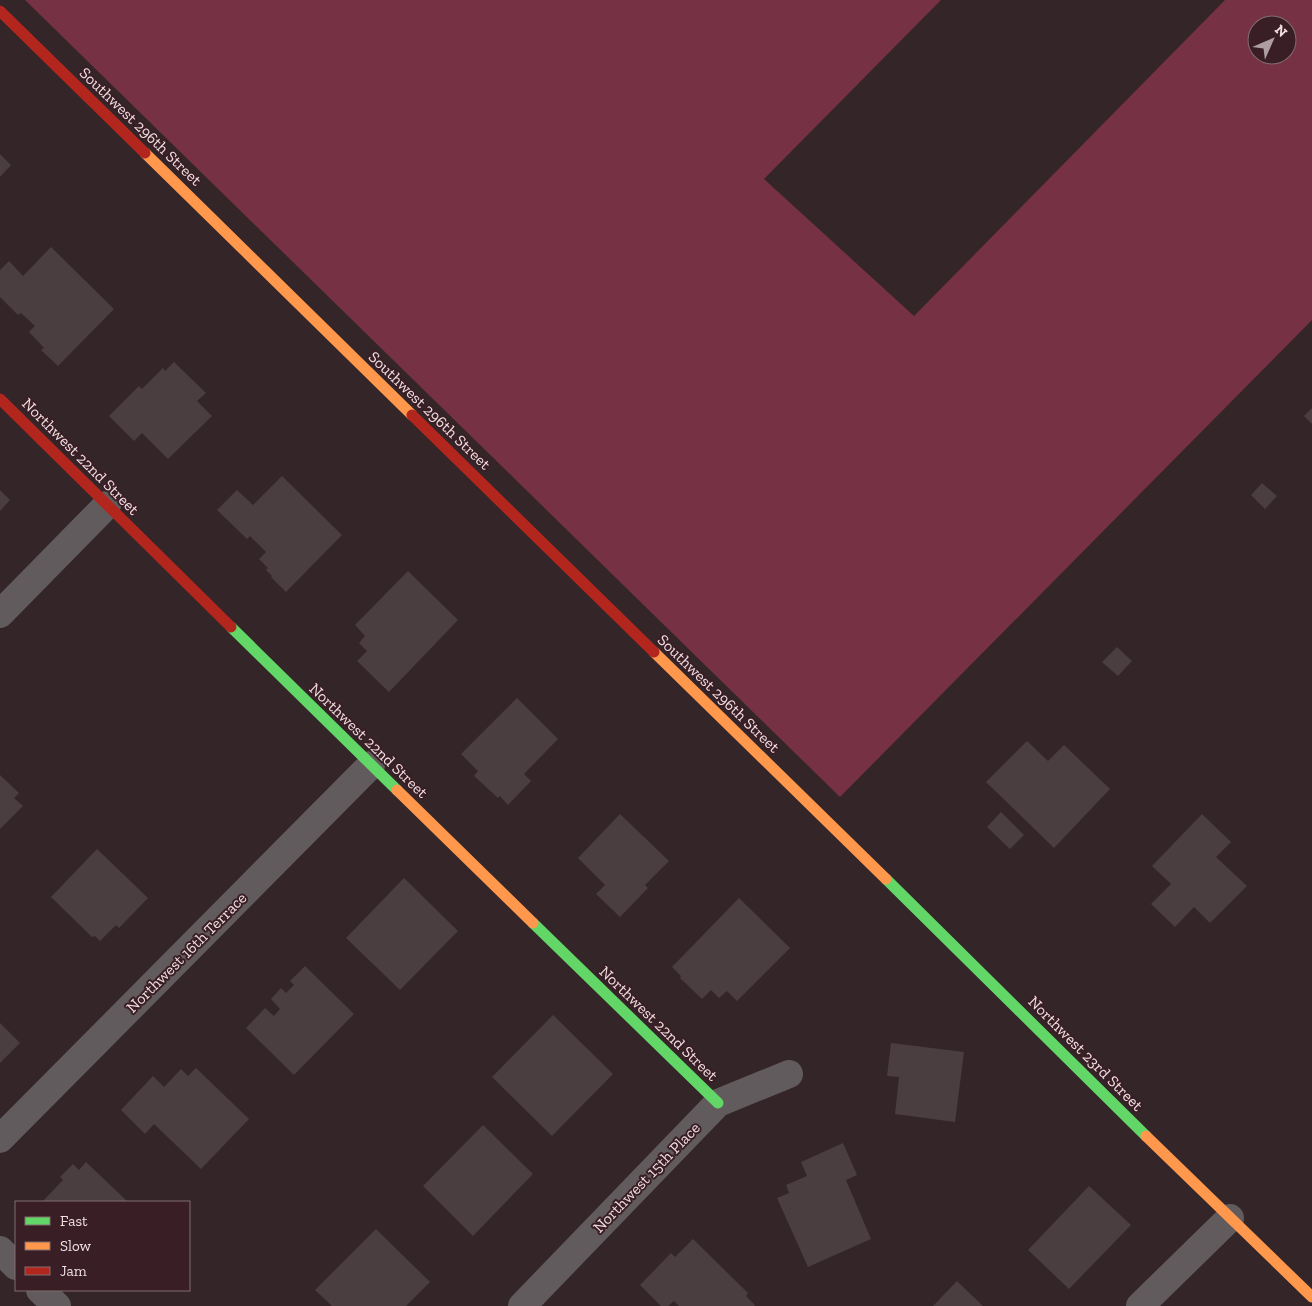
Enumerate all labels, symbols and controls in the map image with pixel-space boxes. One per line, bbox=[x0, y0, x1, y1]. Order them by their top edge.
north arrow bbox=[1247, 15, 1297, 65]
text: N bbox=[1271, 21, 1291, 41]
street label: Southwest 296th Street bbox=[76, 63, 206, 190]
street label: Southwest 296th Street bbox=[365, 347, 495, 474]
street label: Northwest 22nd Street bbox=[18, 394, 143, 519]
street label: Southwest 296th Street bbox=[654, 630, 784, 757]
street label: Northwest 22nd Street bbox=[305, 679, 432, 802]
street label: Northwest 16th Terrace bbox=[122, 888, 250, 1016]
street label: Northwest 22nd Street bbox=[595, 962, 722, 1085]
street label: Northwest 23rd Street bbox=[1024, 992, 1147, 1115]
street label: Northwest 15th Place bbox=[589, 1118, 704, 1236]
legend bbox=[15, 1201, 190, 1291]
text: Fast bbox=[60, 1212, 88, 1230]
text: Slow bbox=[60, 1237, 92, 1255]
text: Jam bbox=[60, 1262, 87, 1280]

